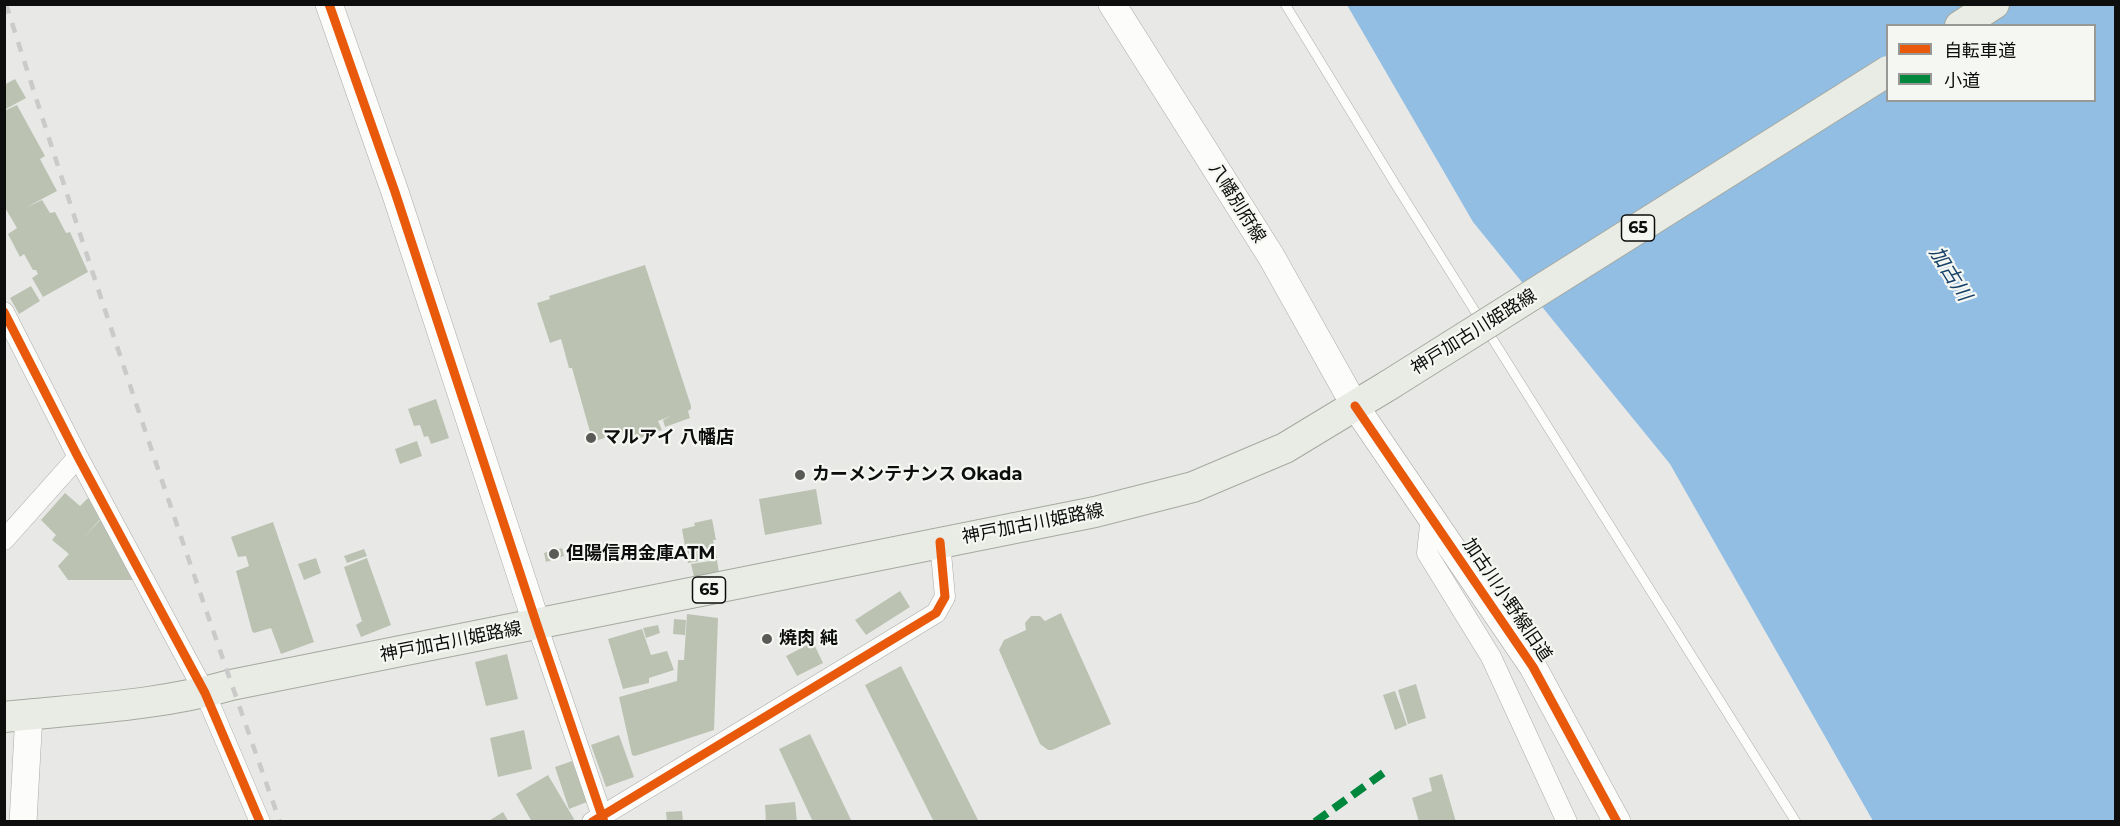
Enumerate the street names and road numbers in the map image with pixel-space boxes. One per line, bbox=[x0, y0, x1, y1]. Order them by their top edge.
street label: 八幡別府線 bbox=[1204, 159, 1270, 247]
road number: 65 bbox=[1622, 215, 1654, 241]
street label: 神戸加古川姫路線 bbox=[1407, 285, 1541, 379]
street label: 神戸加古川姫路線 bbox=[960, 500, 1106, 548]
street label: 加古川小野線旧道 bbox=[1458, 534, 1556, 666]
road number: 65 bbox=[692, 577, 726, 603]
street label: 神戸加古川姫路線 bbox=[378, 618, 524, 666]

